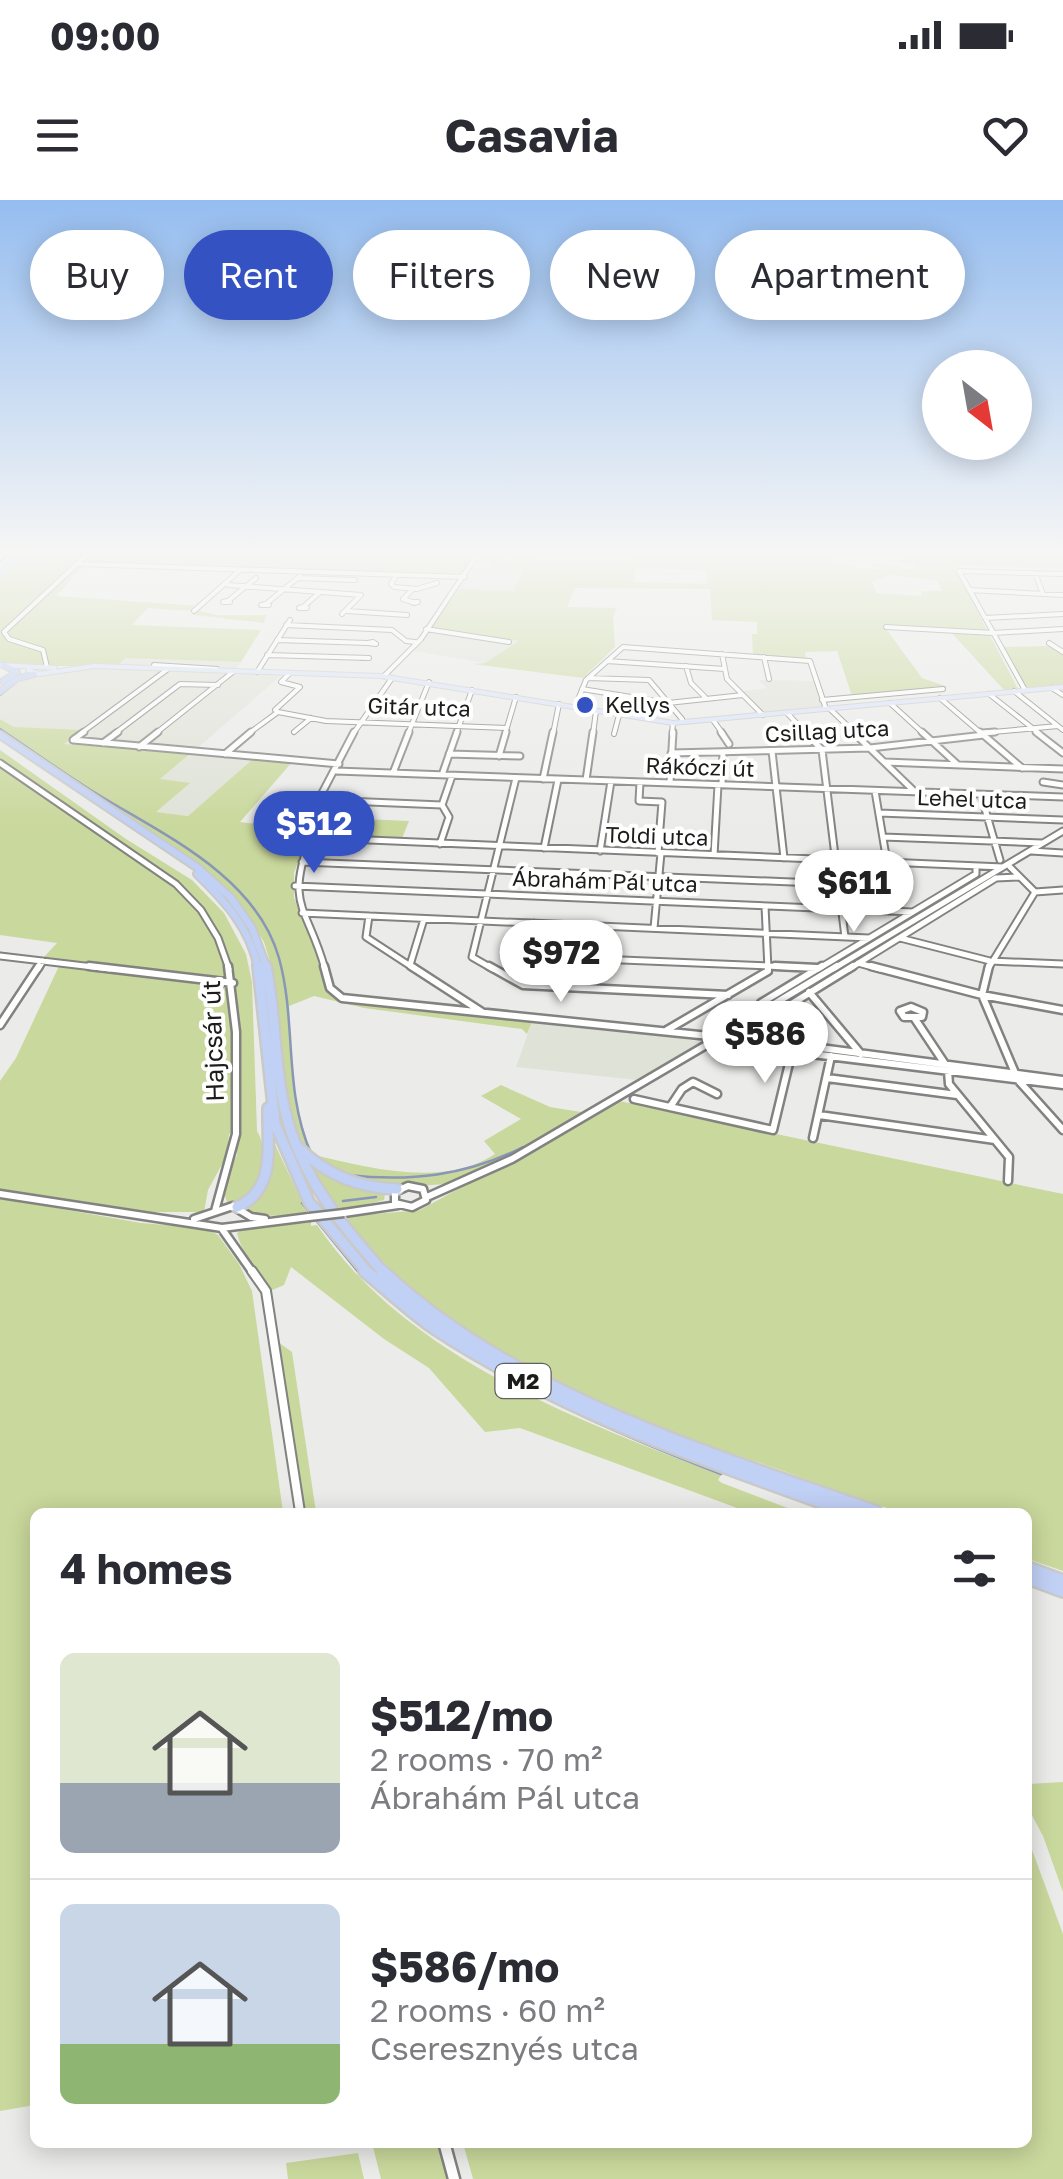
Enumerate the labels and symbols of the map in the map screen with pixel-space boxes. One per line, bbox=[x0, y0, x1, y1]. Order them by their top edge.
north arrow bbox=[922, 350, 1032, 460]
street label: Gitár utca bbox=[367, 691, 471, 722]
place label: Kellys bbox=[605, 691, 670, 718]
marker: Kellys bbox=[574, 694, 596, 716]
street label: Csillag utca bbox=[764, 714, 890, 747]
street label: Rákóczi út bbox=[645, 751, 755, 782]
street label: Lehel utca bbox=[916, 783, 1028, 814]
pin: $512 bbox=[255, 791, 373, 876]
street label: Toldi utca bbox=[605, 820, 709, 851]
pin: $611 bbox=[795, 850, 913, 935]
street label: Ábrahám Pál utca bbox=[512, 864, 698, 897]
pin: $972 bbox=[502, 920, 620, 1005]
street label: Hajcsár út bbox=[195, 980, 230, 1102]
pin: $586 bbox=[706, 1001, 824, 1086]
road number: M2 bbox=[496, 1364, 550, 1398]

